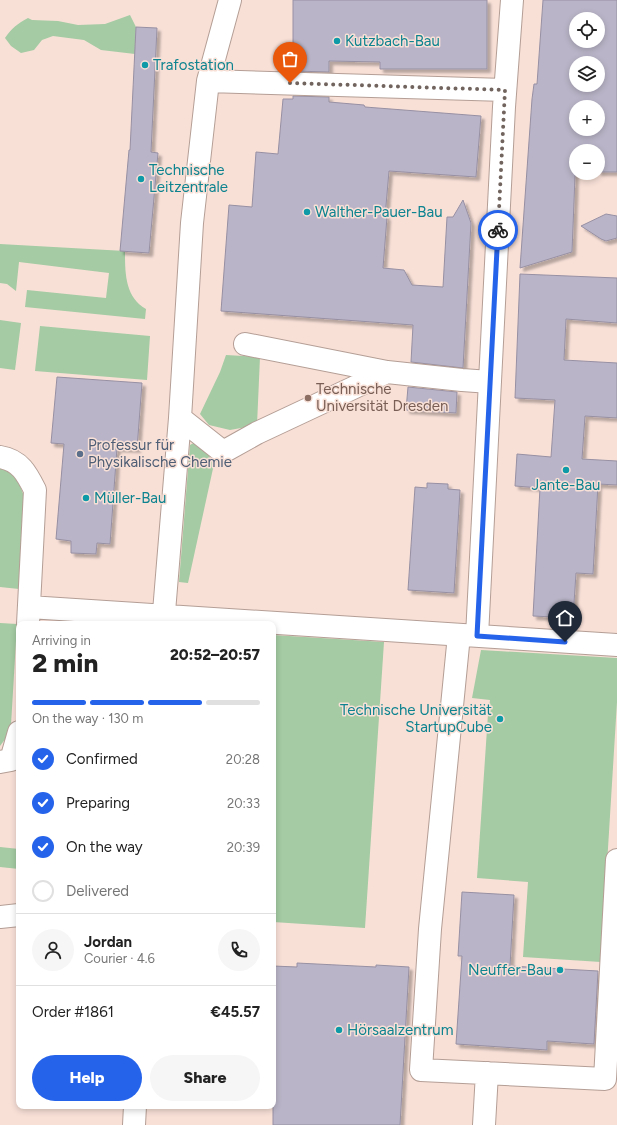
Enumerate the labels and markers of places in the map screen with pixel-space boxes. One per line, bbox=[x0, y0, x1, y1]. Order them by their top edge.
place label: Kutzbach-Bau bbox=[345, 32, 440, 50]
marker: Kutzbach-Bau bbox=[332, 36, 342, 46]
pin bbox=[273, 42, 307, 83]
place label: Trafostation bbox=[153, 56, 234, 74]
marker: Trafostation bbox=[140, 60, 150, 70]
place label: Technische Leitzentrale bbox=[149, 161, 228, 196]
marker: Technische Leitzentrale bbox=[136, 174, 146, 184]
place label: Walther-Pauer-Bau bbox=[315, 203, 443, 221]
marker: Walther-Pauer-Bau bbox=[302, 207, 312, 217]
place label: Technische Universität Dresden bbox=[316, 380, 448, 415]
marker: Technische Universität Dresden bbox=[303, 393, 313, 403]
place label: Professur für Physikalische Chemie bbox=[88, 436, 232, 471]
marker: Professur für Physikalische Chemie bbox=[75, 449, 85, 459]
marker: Jante-Bau bbox=[561, 465, 571, 475]
place label: Jante-Bau bbox=[531, 476, 601, 494]
place label: Müller-Bau bbox=[94, 489, 166, 507]
marker: Müller-Bau bbox=[81, 493, 91, 503]
pin bbox=[548, 601, 582, 642]
place label: Technische Universität StartupCube bbox=[340, 701, 492, 736]
marker: Technische Universität StartupCube bbox=[495, 714, 505, 724]
place label: Neuffer-Bau bbox=[468, 961, 552, 979]
marker: Neuffer-Bau bbox=[555, 965, 565, 975]
place label: Hörsaalzentrum bbox=[347, 1021, 453, 1039]
marker: Hörsaalzentrum bbox=[334, 1025, 344, 1035]

